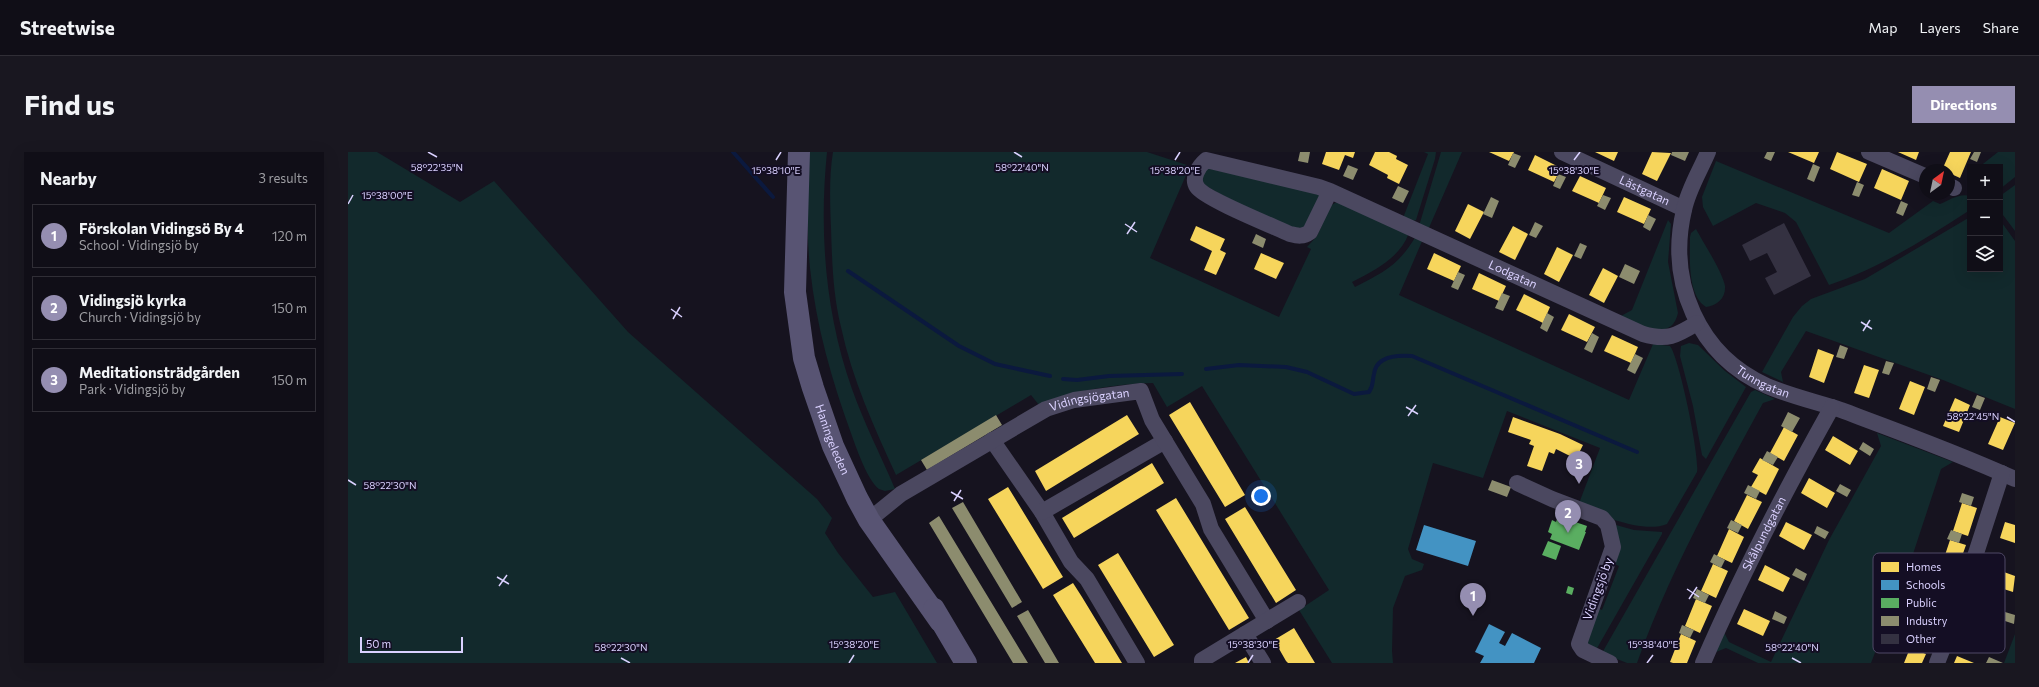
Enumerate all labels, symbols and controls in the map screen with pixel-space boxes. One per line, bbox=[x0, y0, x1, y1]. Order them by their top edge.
text: Streetwise bbox=[20, 16, 115, 39]
text: Map bbox=[1869, 19, 1897, 36]
text: Layers bbox=[1919, 19, 1961, 36]
text: Share bbox=[1983, 19, 2019, 36]
button: Directions bbox=[1912, 86, 2015, 123]
text: Find us bbox=[24, 87, 115, 121]
text: 58°22'35"N bbox=[411, 161, 463, 173]
text: 58°22'40"N bbox=[995, 161, 1049, 173]
text: 15°38'10"E bbox=[752, 164, 801, 176]
text: 15°38'20"E bbox=[1150, 164, 1200, 176]
text: 15°38'30"E bbox=[1549, 164, 1599, 176]
north arrow bbox=[1919, 164, 1955, 200]
map controls bbox=[1967, 164, 2003, 272]
button: + bbox=[1967, 164, 2003, 200]
text: Nearby bbox=[40, 168, 97, 189]
text: 3 results bbox=[259, 170, 308, 186]
street label: Lästgatan bbox=[1617, 172, 1672, 207]
text: 15°38'00"E bbox=[361, 189, 413, 201]
button: − bbox=[1967, 200, 2003, 236]
text: Förskolan Vidingsö By 4 bbox=[79, 219, 244, 237]
text: 1 bbox=[51, 228, 57, 244]
text: 120 m bbox=[272, 228, 307, 244]
button: layers bbox=[1967, 236, 2003, 272]
text: School · Vidingsjö by bbox=[79, 237, 199, 253]
street label: Lodgatan bbox=[1487, 256, 1540, 291]
text: Vidingsjö kyrka bbox=[79, 291, 186, 309]
text: 2 bbox=[50, 300, 58, 316]
text: 150 m bbox=[272, 300, 307, 316]
text: Church · Vidingsjö by bbox=[79, 309, 201, 325]
street label: Tunngatan bbox=[1734, 362, 1792, 400]
text: Meditationsträdgården bbox=[79, 363, 240, 381]
text: 3 bbox=[50, 372, 58, 388]
text: 150 m bbox=[272, 372, 307, 388]
text: Park · Vidingsjö by bbox=[79, 381, 186, 397]
street label: Vidingsjögatan bbox=[1047, 385, 1130, 413]
street label: Haningeleden bbox=[813, 402, 853, 477]
text: 58°22'45"N bbox=[1947, 410, 1999, 422]
pin: 3 bbox=[1566, 451, 1592, 484]
text: 58°22'30"N bbox=[363, 479, 417, 491]
your location bbox=[1251, 486, 1271, 506]
street label: Skålpundgatan bbox=[1739, 494, 1788, 573]
pin: 2 bbox=[1555, 500, 1581, 533]
legend bbox=[1873, 553, 2005, 653]
street label: Vidingsjö by bbox=[1579, 555, 1615, 622]
text: Homes bbox=[1906, 560, 1941, 573]
text: Schools bbox=[1906, 578, 1945, 591]
pin: 1 bbox=[1460, 583, 1486, 616]
text: Public bbox=[1906, 596, 1937, 609]
text: Industry bbox=[1906, 614, 1948, 627]
text: Other bbox=[1906, 632, 1937, 645]
scale bar bbox=[360, 635, 463, 654]
text: 50 m bbox=[366, 637, 391, 650]
text: 15°38'20"E bbox=[829, 638, 879, 650]
text: 15°38'30"E bbox=[1228, 638, 1278, 650]
text: 15°38'40"E bbox=[1628, 638, 1678, 650]
text: 58°22'30"N bbox=[594, 641, 648, 653]
text: 58°22'40"N bbox=[1765, 641, 1819, 653]

